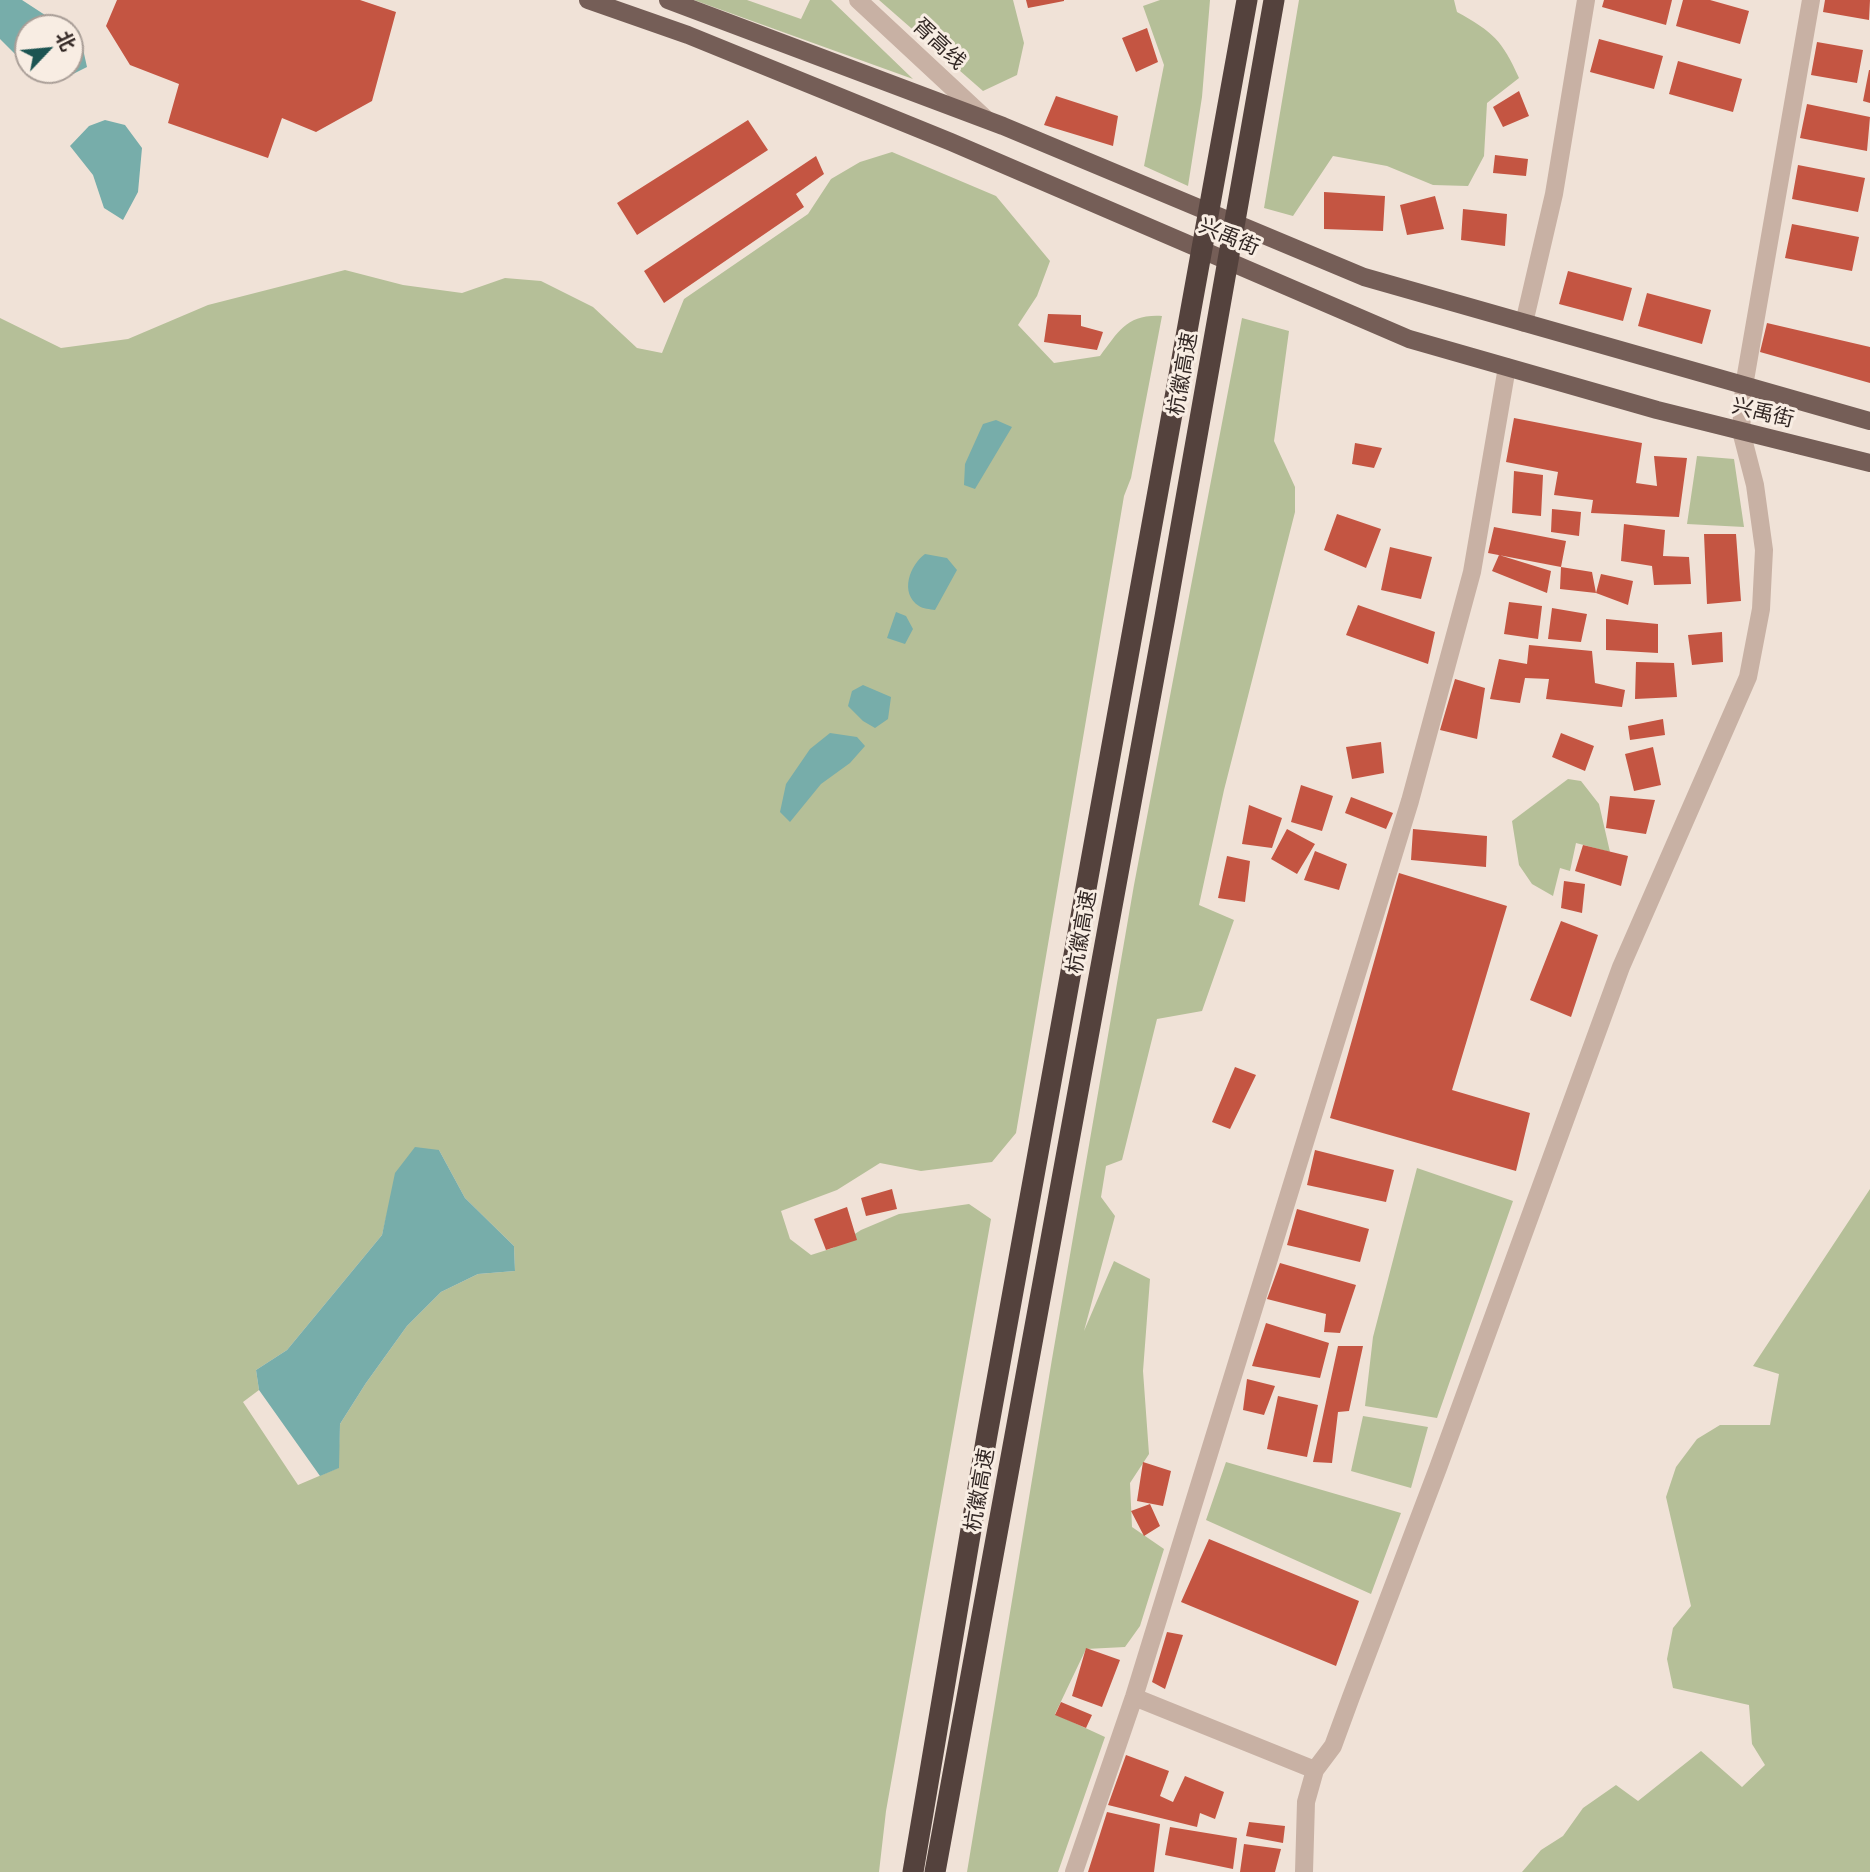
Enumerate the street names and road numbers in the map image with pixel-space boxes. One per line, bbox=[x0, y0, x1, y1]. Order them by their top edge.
street label: 胥高线 bbox=[907, 13, 971, 75]
street label: 兴禹街 bbox=[1195, 213, 1263, 261]
street label: 杭徽高速 bbox=[1163, 330, 1203, 418]
street label: 兴禹街 bbox=[1729, 393, 1797, 433]
street label: 杭徽高速 bbox=[1062, 888, 1102, 976]
street label: 杭徽高速 bbox=[960, 1446, 1000, 1534]

